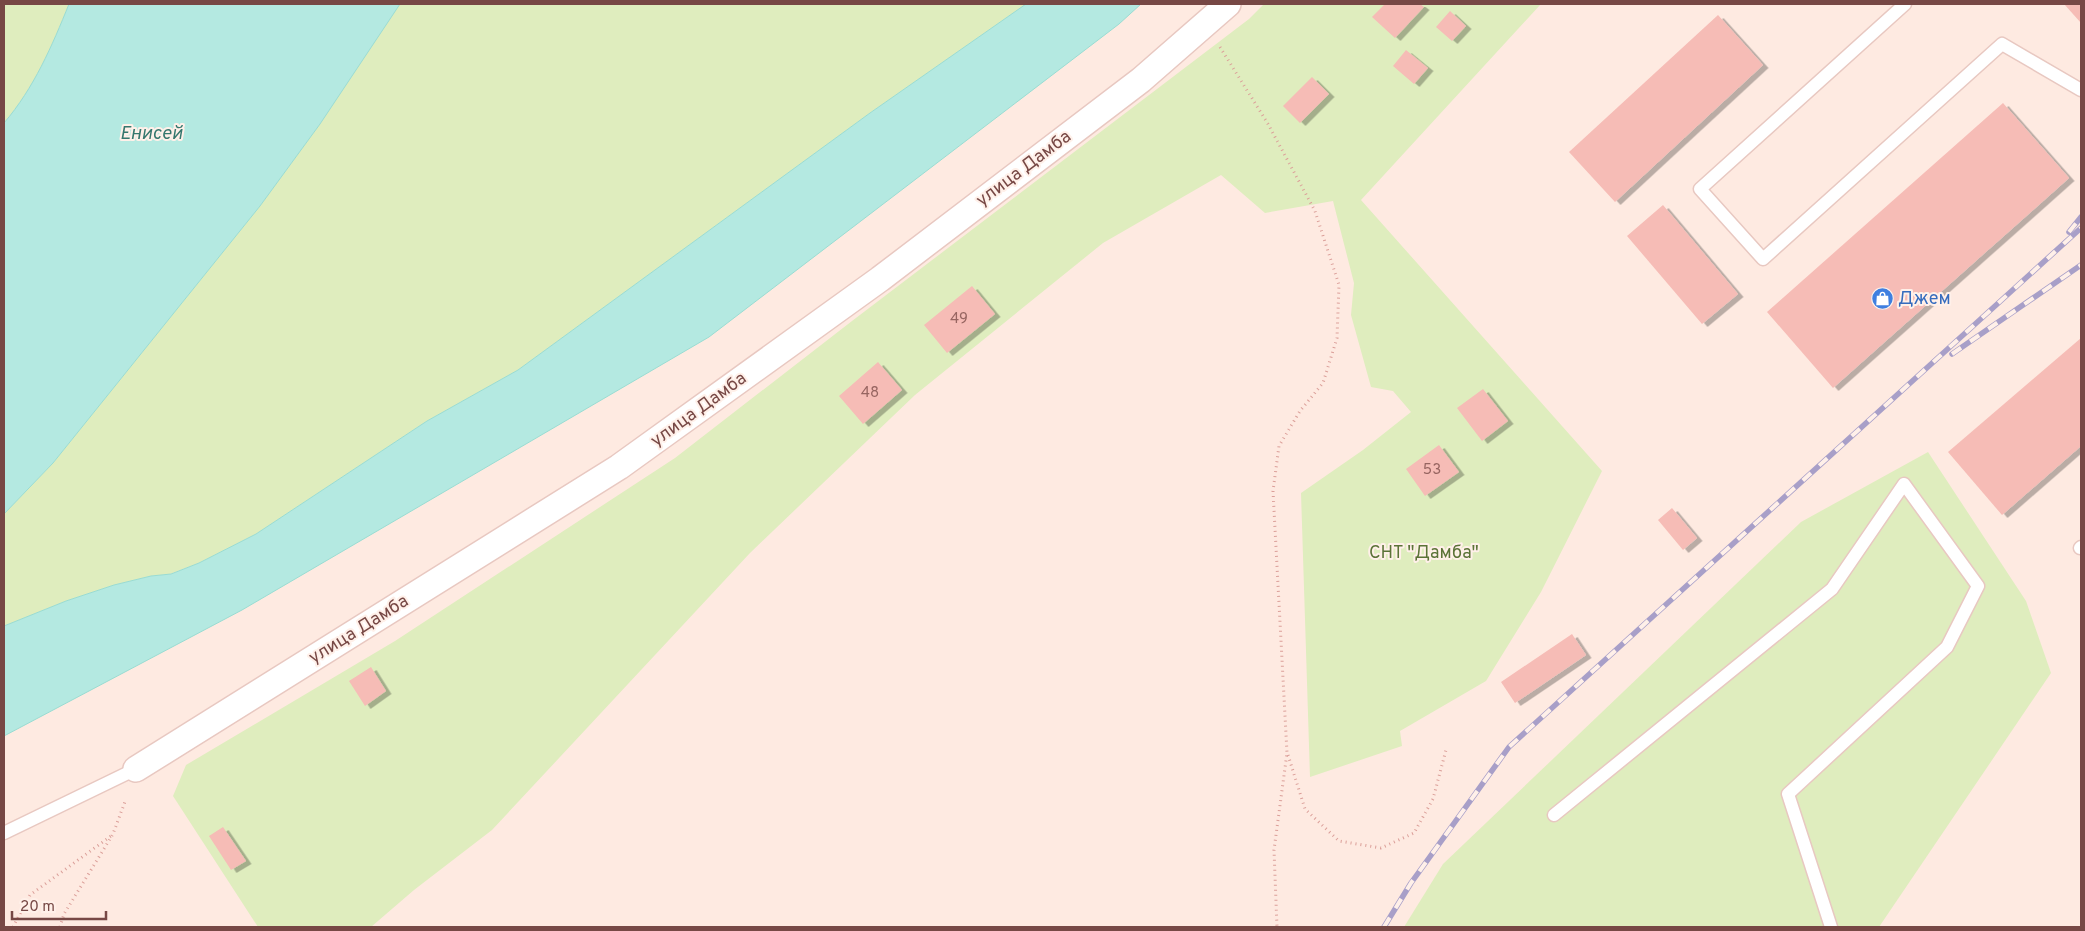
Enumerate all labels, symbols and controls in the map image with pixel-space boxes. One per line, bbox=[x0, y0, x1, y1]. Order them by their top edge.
water label: Енисей bbox=[120, 122, 183, 146]
street label: улица Дамба bbox=[972, 126, 1076, 212]
shop icon: Джем bbox=[1870, 287, 1894, 311]
place label: Джем bbox=[1898, 288, 1951, 311]
house number: 49 bbox=[950, 310, 968, 329]
street label: улица Дамба bbox=[646, 367, 752, 453]
house number: 48 bbox=[861, 384, 879, 403]
house number: 53 bbox=[1423, 461, 1441, 480]
park label: СНТ "Дамба" bbox=[1369, 542, 1479, 565]
street label: улица Дамба bbox=[305, 590, 413, 670]
scale bar bbox=[12, 888, 106, 920]
text: 20 m bbox=[20, 898, 55, 917]

